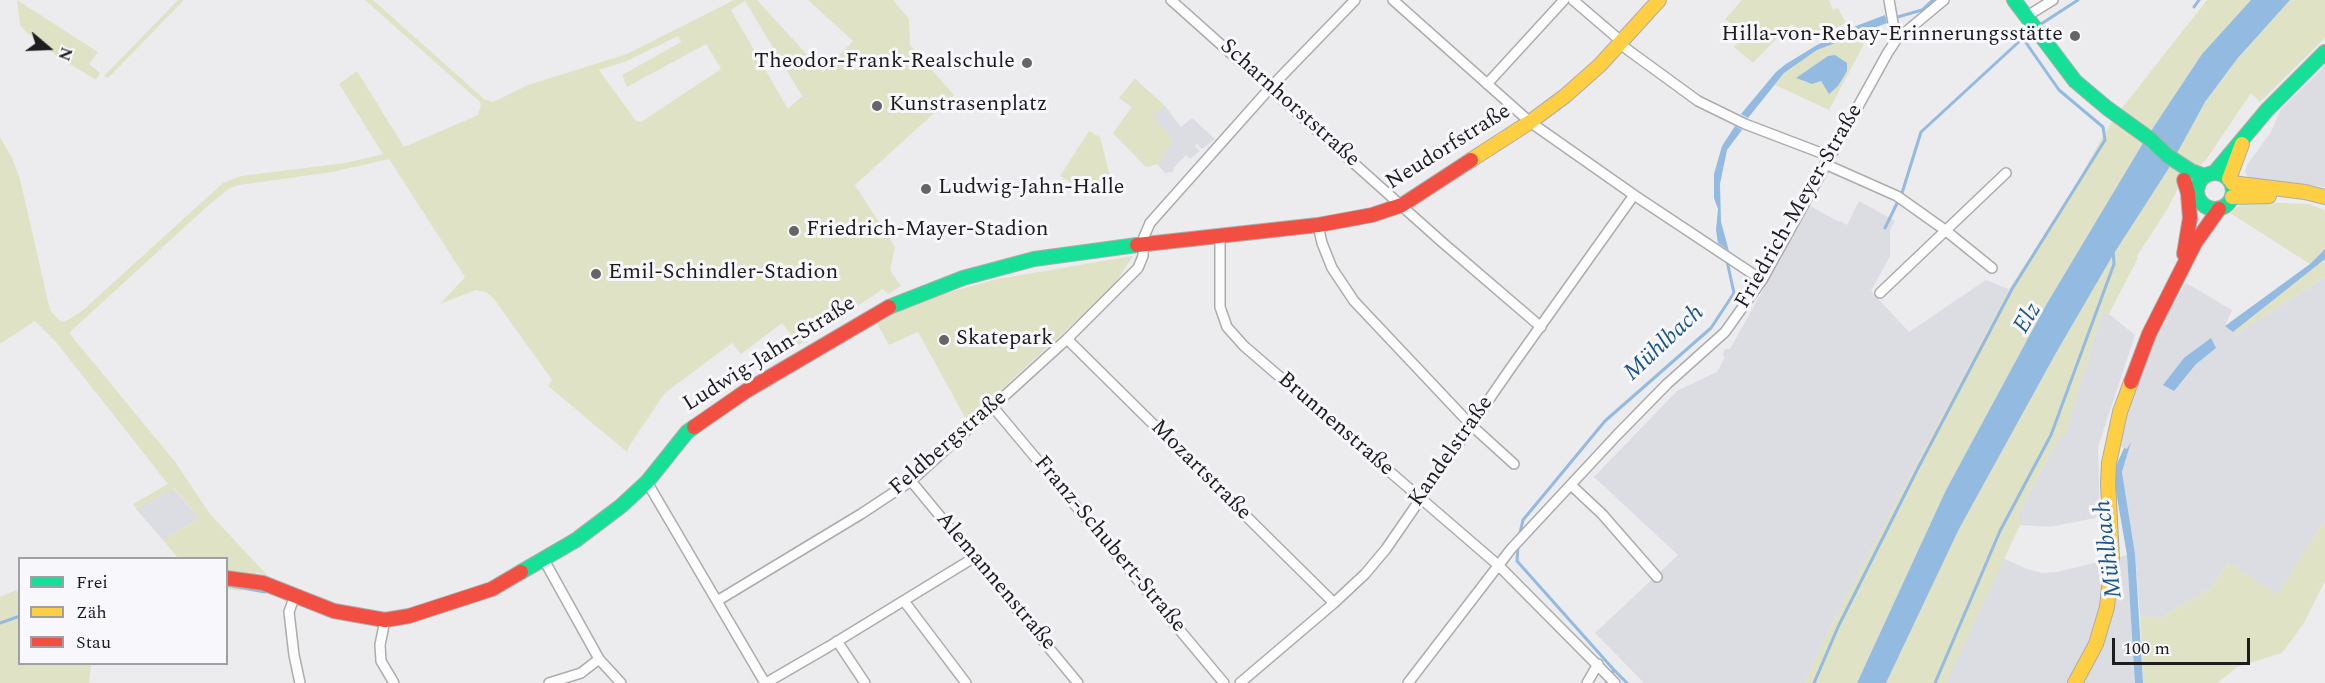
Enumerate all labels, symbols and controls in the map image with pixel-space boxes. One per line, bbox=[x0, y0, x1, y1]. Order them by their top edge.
north arrow bbox=[18, 18, 78, 78]
place label: Hilla-von-Rebay-Erinnerungsstätte bbox=[1721, 23, 2063, 49]
marker: Hilla-von-Rebay-Erinnerungsstätte bbox=[2068, 29, 2082, 43]
street label: Scharnhorststraße bbox=[1214, 34, 1364, 174]
text: N bbox=[52, 44, 78, 64]
place label: Theodor-Frank-Realschule bbox=[754, 50, 1015, 76]
marker: Theodor-Frank-Realschule bbox=[1020, 56, 1034, 70]
place label: Kunstrasenplatz bbox=[889, 93, 1047, 119]
marker: Kunstrasenplatz bbox=[870, 99, 884, 113]
street label: Neudorfstraße bbox=[1382, 99, 1516, 197]
street label: Friedrich-Meyer-Straße bbox=[1731, 100, 1869, 314]
place label: Ludwig-Jahn-Halle bbox=[938, 176, 1125, 202]
marker: Ludwig-Jahn-Halle bbox=[919, 182, 933, 196]
place label: Friedrich-Mayer-Stadion bbox=[806, 218, 1049, 244]
marker: Friedrich-Mayer-Stadion bbox=[787, 224, 801, 238]
place label: Emil-Schindler-Stadion bbox=[608, 261, 838, 287]
marker: Emil-Schindler-Stadion bbox=[589, 267, 603, 281]
street label: Ludwig-Jahn-Straße bbox=[679, 291, 861, 419]
water label: Elz bbox=[2009, 298, 2049, 340]
water label: Mühlbach bbox=[1619, 300, 1711, 388]
place label: Skatepark bbox=[956, 327, 1053, 353]
marker: Skatepark bbox=[937, 333, 951, 347]
street label: Brunnenstraße bbox=[1271, 367, 1399, 483]
street label: Feldbergstraße bbox=[885, 386, 1013, 502]
street label: Kandelstraße bbox=[1404, 391, 1500, 513]
street label: Mozartstraße bbox=[1144, 415, 1256, 527]
street label: Franz-Schubert-Straße bbox=[1027, 451, 1191, 639]
water label: Mühlbach bbox=[2090, 498, 2130, 600]
street label: Alemannenstraße bbox=[929, 507, 1061, 657]
legend bbox=[18, 557, 228, 665]
text: Frei bbox=[76, 569, 108, 596]
text: Zäh bbox=[76, 599, 107, 626]
scale bar bbox=[2115, 626, 2253, 664]
text: Stau bbox=[76, 629, 111, 656]
text: 100 m bbox=[2123, 635, 2170, 662]

